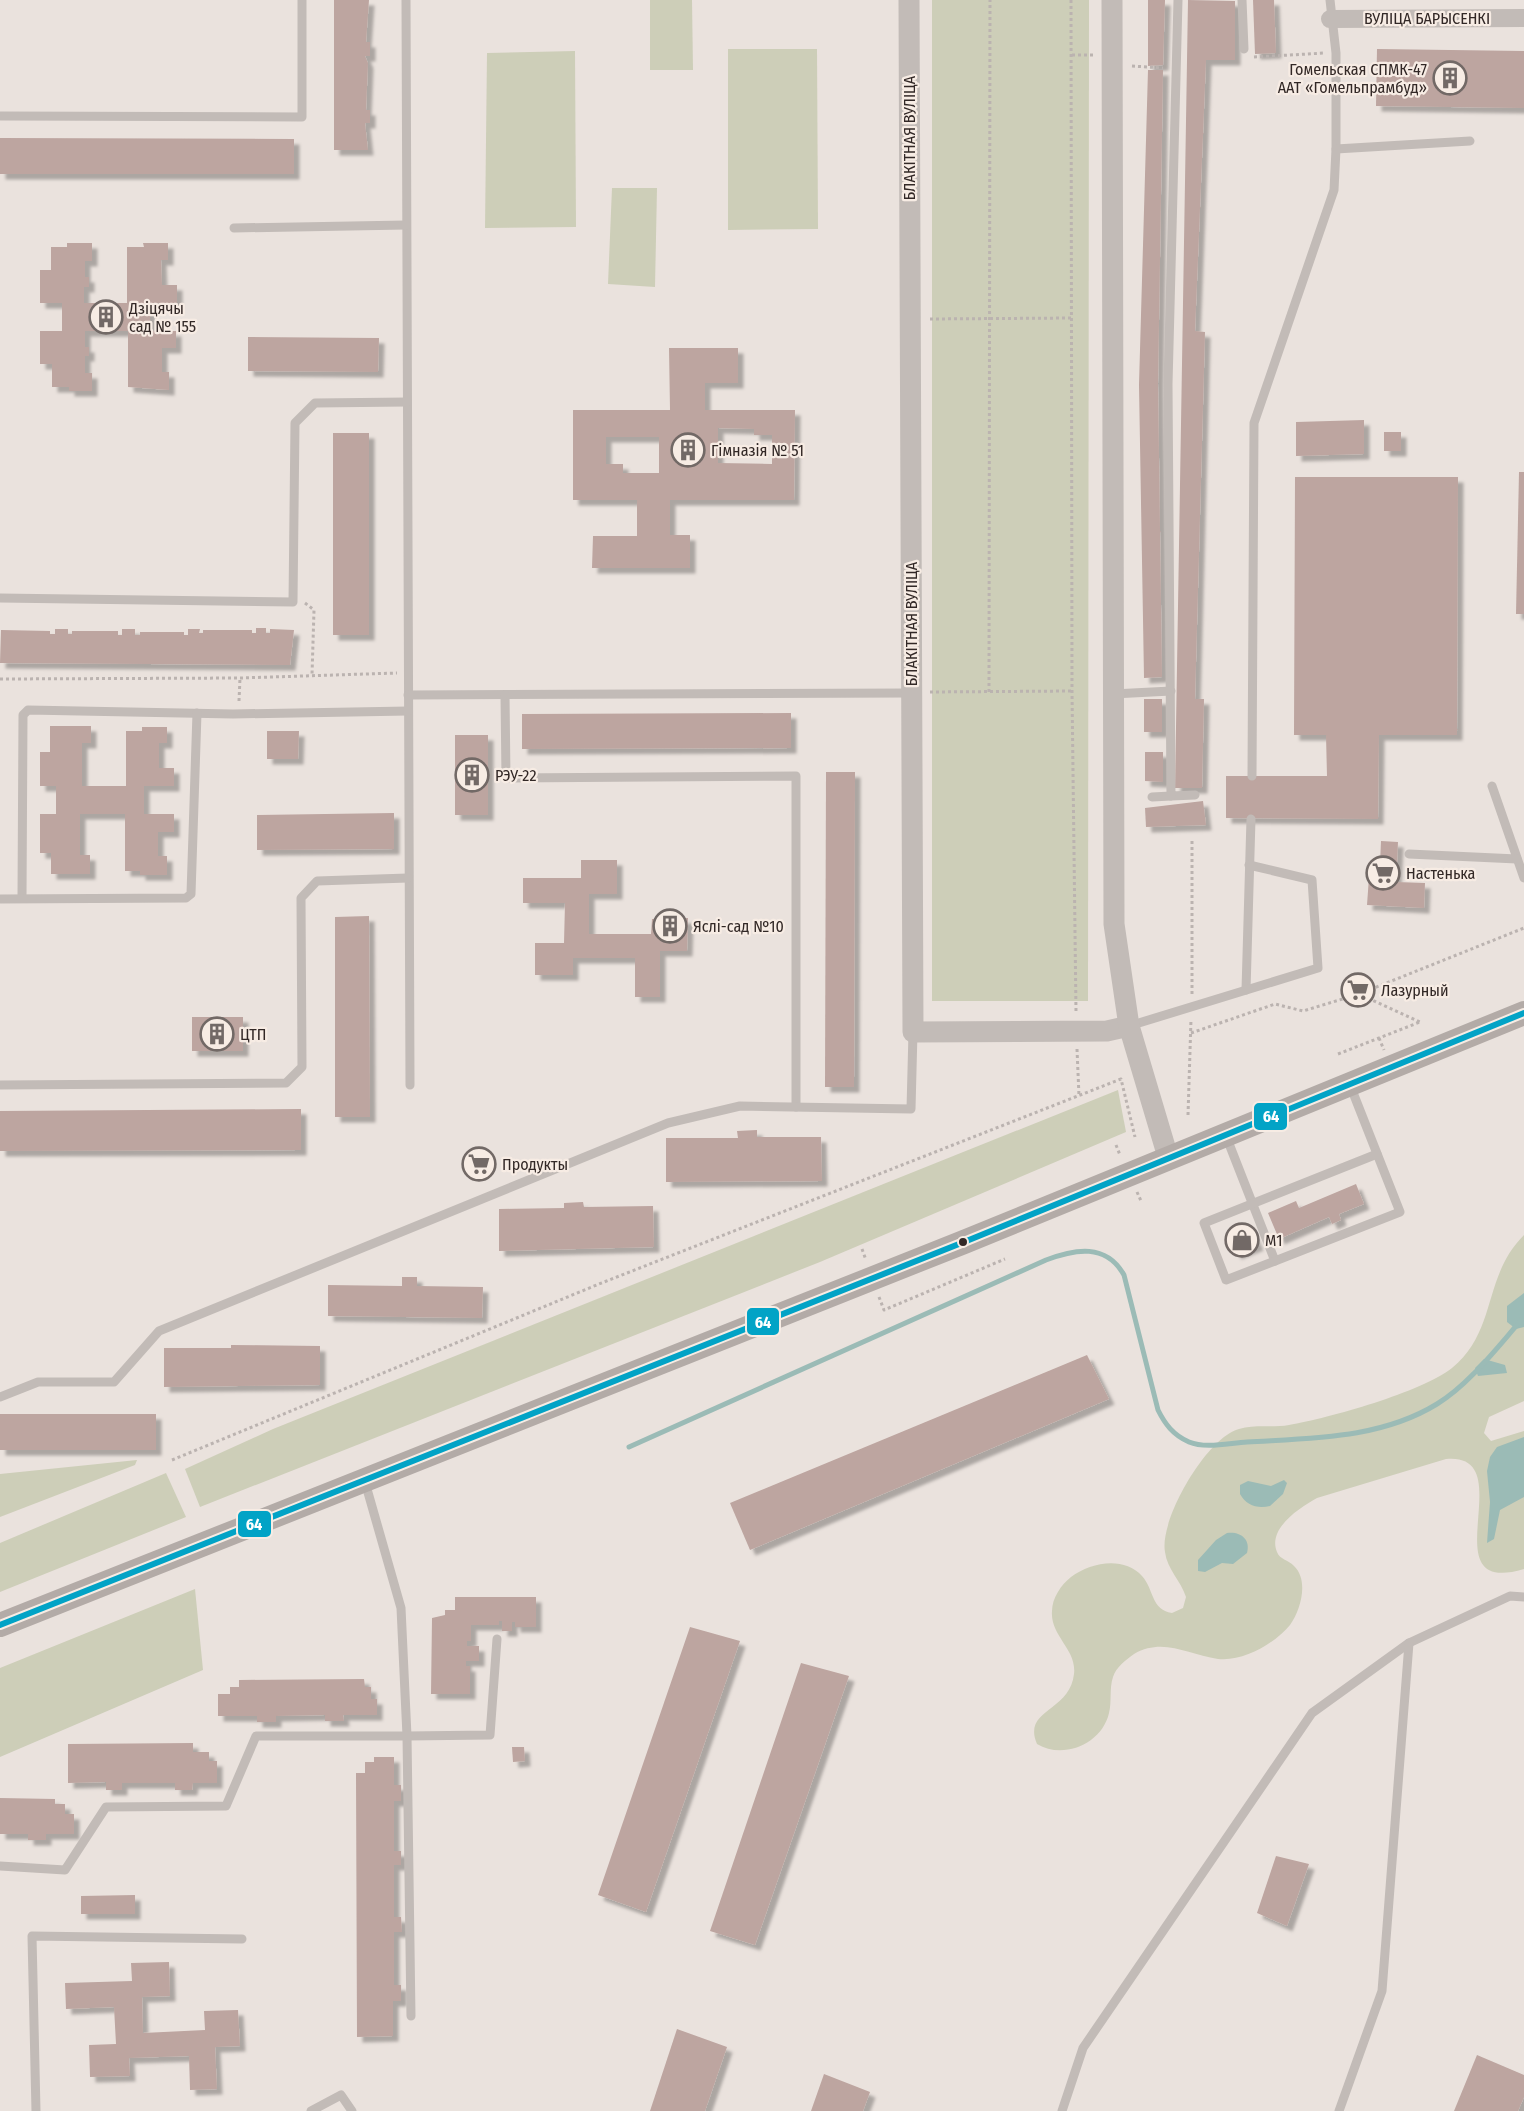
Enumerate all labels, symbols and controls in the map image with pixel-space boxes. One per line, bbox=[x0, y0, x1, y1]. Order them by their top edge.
street label: ВУЛІЦА БАРЫСЕНКІ bbox=[1364, 9, 1490, 28]
place label: Гомельская СПМК-47 ААТ «Гомельпрамбуд» bbox=[1278, 60, 1428, 97]
building icon: Гомельская СПМК-47 ААТ «Гомельпрамбуд» bbox=[1432, 60, 1468, 96]
street label: БЛАКІТНАЯ ВУЛІЦА bbox=[900, 75, 919, 200]
building icon: Дзіцячы сад № 155 bbox=[88, 299, 124, 335]
place label: Дзіцячы сад № 155 bbox=[128, 299, 196, 336]
building icon: Гімназія № 51 bbox=[670, 432, 706, 468]
place label: Гімназія № 51 bbox=[711, 441, 804, 460]
street label: БЛАКІТНАЯ ВУЛІЦА bbox=[902, 561, 921, 686]
building icon: РЭУ-22 bbox=[454, 757, 490, 793]
place label: РЭУ-22 bbox=[495, 766, 536, 785]
supermarket icon: Настенька bbox=[1365, 855, 1401, 891]
place label: Настенька bbox=[1406, 864, 1476, 883]
building icon: Яслі-сад №10 bbox=[652, 908, 688, 944]
place label: Яслі-сад №10 bbox=[693, 917, 784, 936]
supermarket icon: Лазурный bbox=[1340, 972, 1376, 1008]
place label: Лазурный bbox=[1381, 981, 1449, 1000]
building icon: ЦТП bbox=[199, 1016, 235, 1052]
place label: ЦТП bbox=[240, 1025, 266, 1044]
line badge: 64 bbox=[1253, 1102, 1288, 1131]
text: 64 bbox=[1263, 1107, 1279, 1126]
supermarket icon: Продукты bbox=[461, 1146, 497, 1182]
place label: Продукты bbox=[502, 1155, 568, 1174]
shop icon: М1 bbox=[1224, 1222, 1260, 1258]
place label: М1 bbox=[1265, 1231, 1282, 1250]
unlabelled marker bbox=[957, 1236, 969, 1248]
line badge: 64 bbox=[746, 1307, 780, 1336]
text: 64 bbox=[755, 1313, 771, 1332]
line badge: 64 bbox=[237, 1510, 272, 1538]
text: 64 bbox=[246, 1515, 262, 1534]

